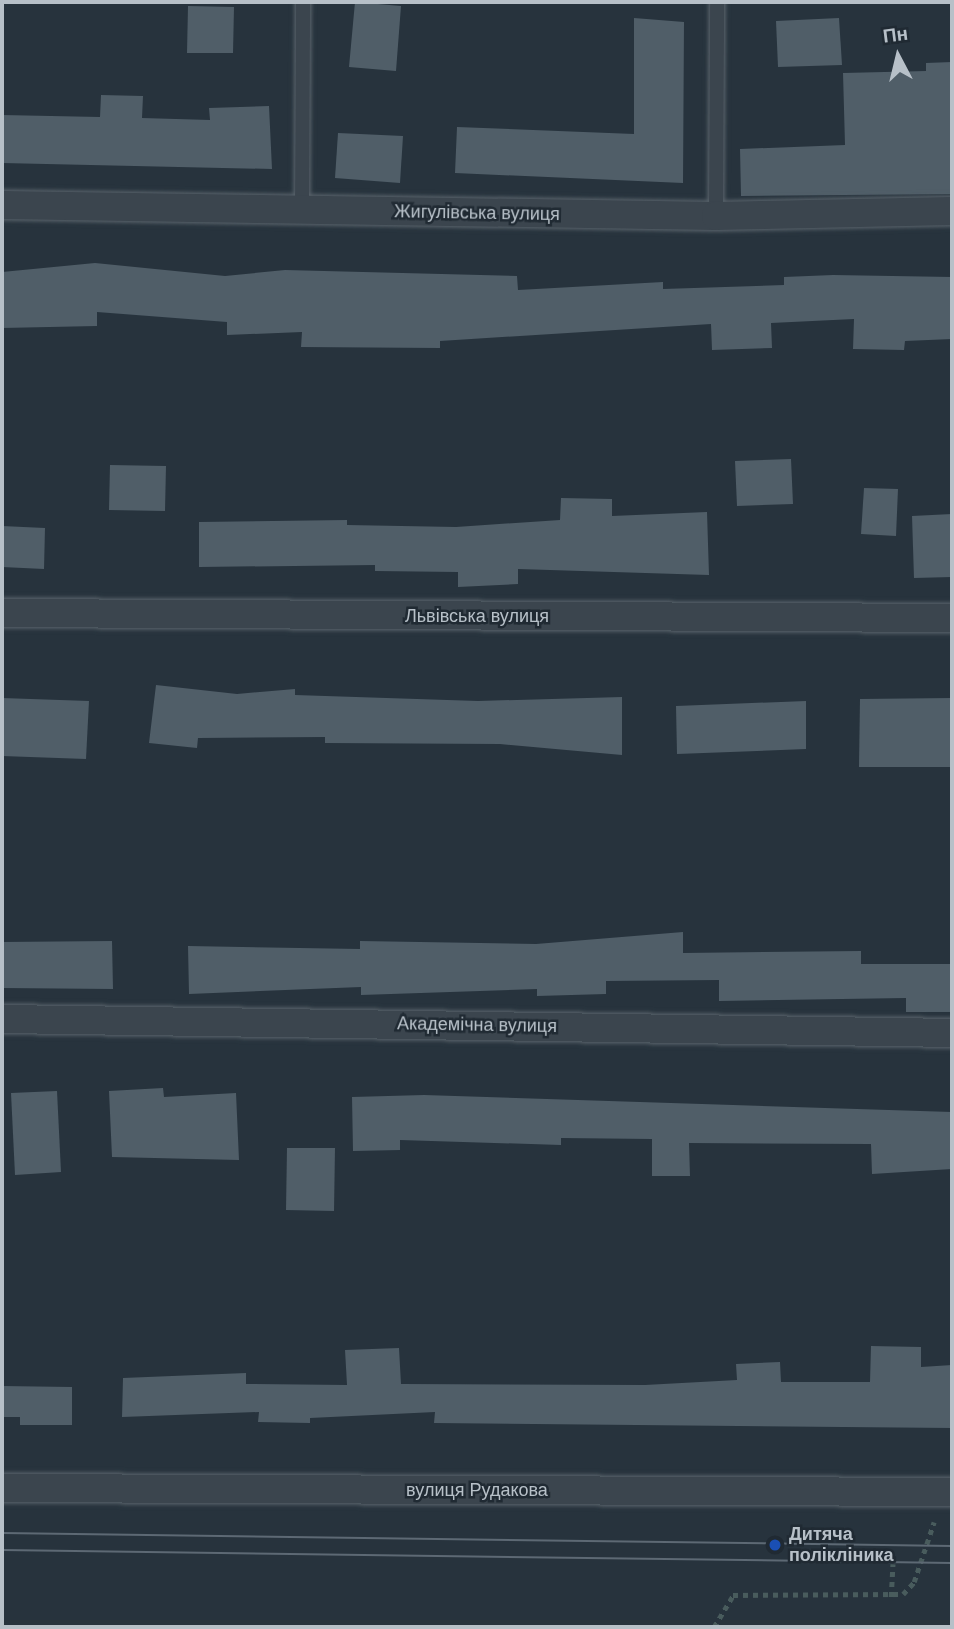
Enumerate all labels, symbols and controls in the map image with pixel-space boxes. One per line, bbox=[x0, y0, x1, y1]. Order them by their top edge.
north arrow bbox=[863, 21, 933, 91]
text: Пн bbox=[882, 23, 909, 47]
street label: Жигулівська вулиця bbox=[394, 201, 560, 225]
street label: Львівська вулиця bbox=[405, 605, 549, 627]
street label: Академічна вулиця bbox=[397, 1013, 557, 1037]
street label: вулиця Рудакова bbox=[406, 1479, 548, 1501]
place label: Дитяча полікліника bbox=[789, 1524, 893, 1566]
marker: Дитяча полікліника bbox=[767, 1537, 783, 1553]

